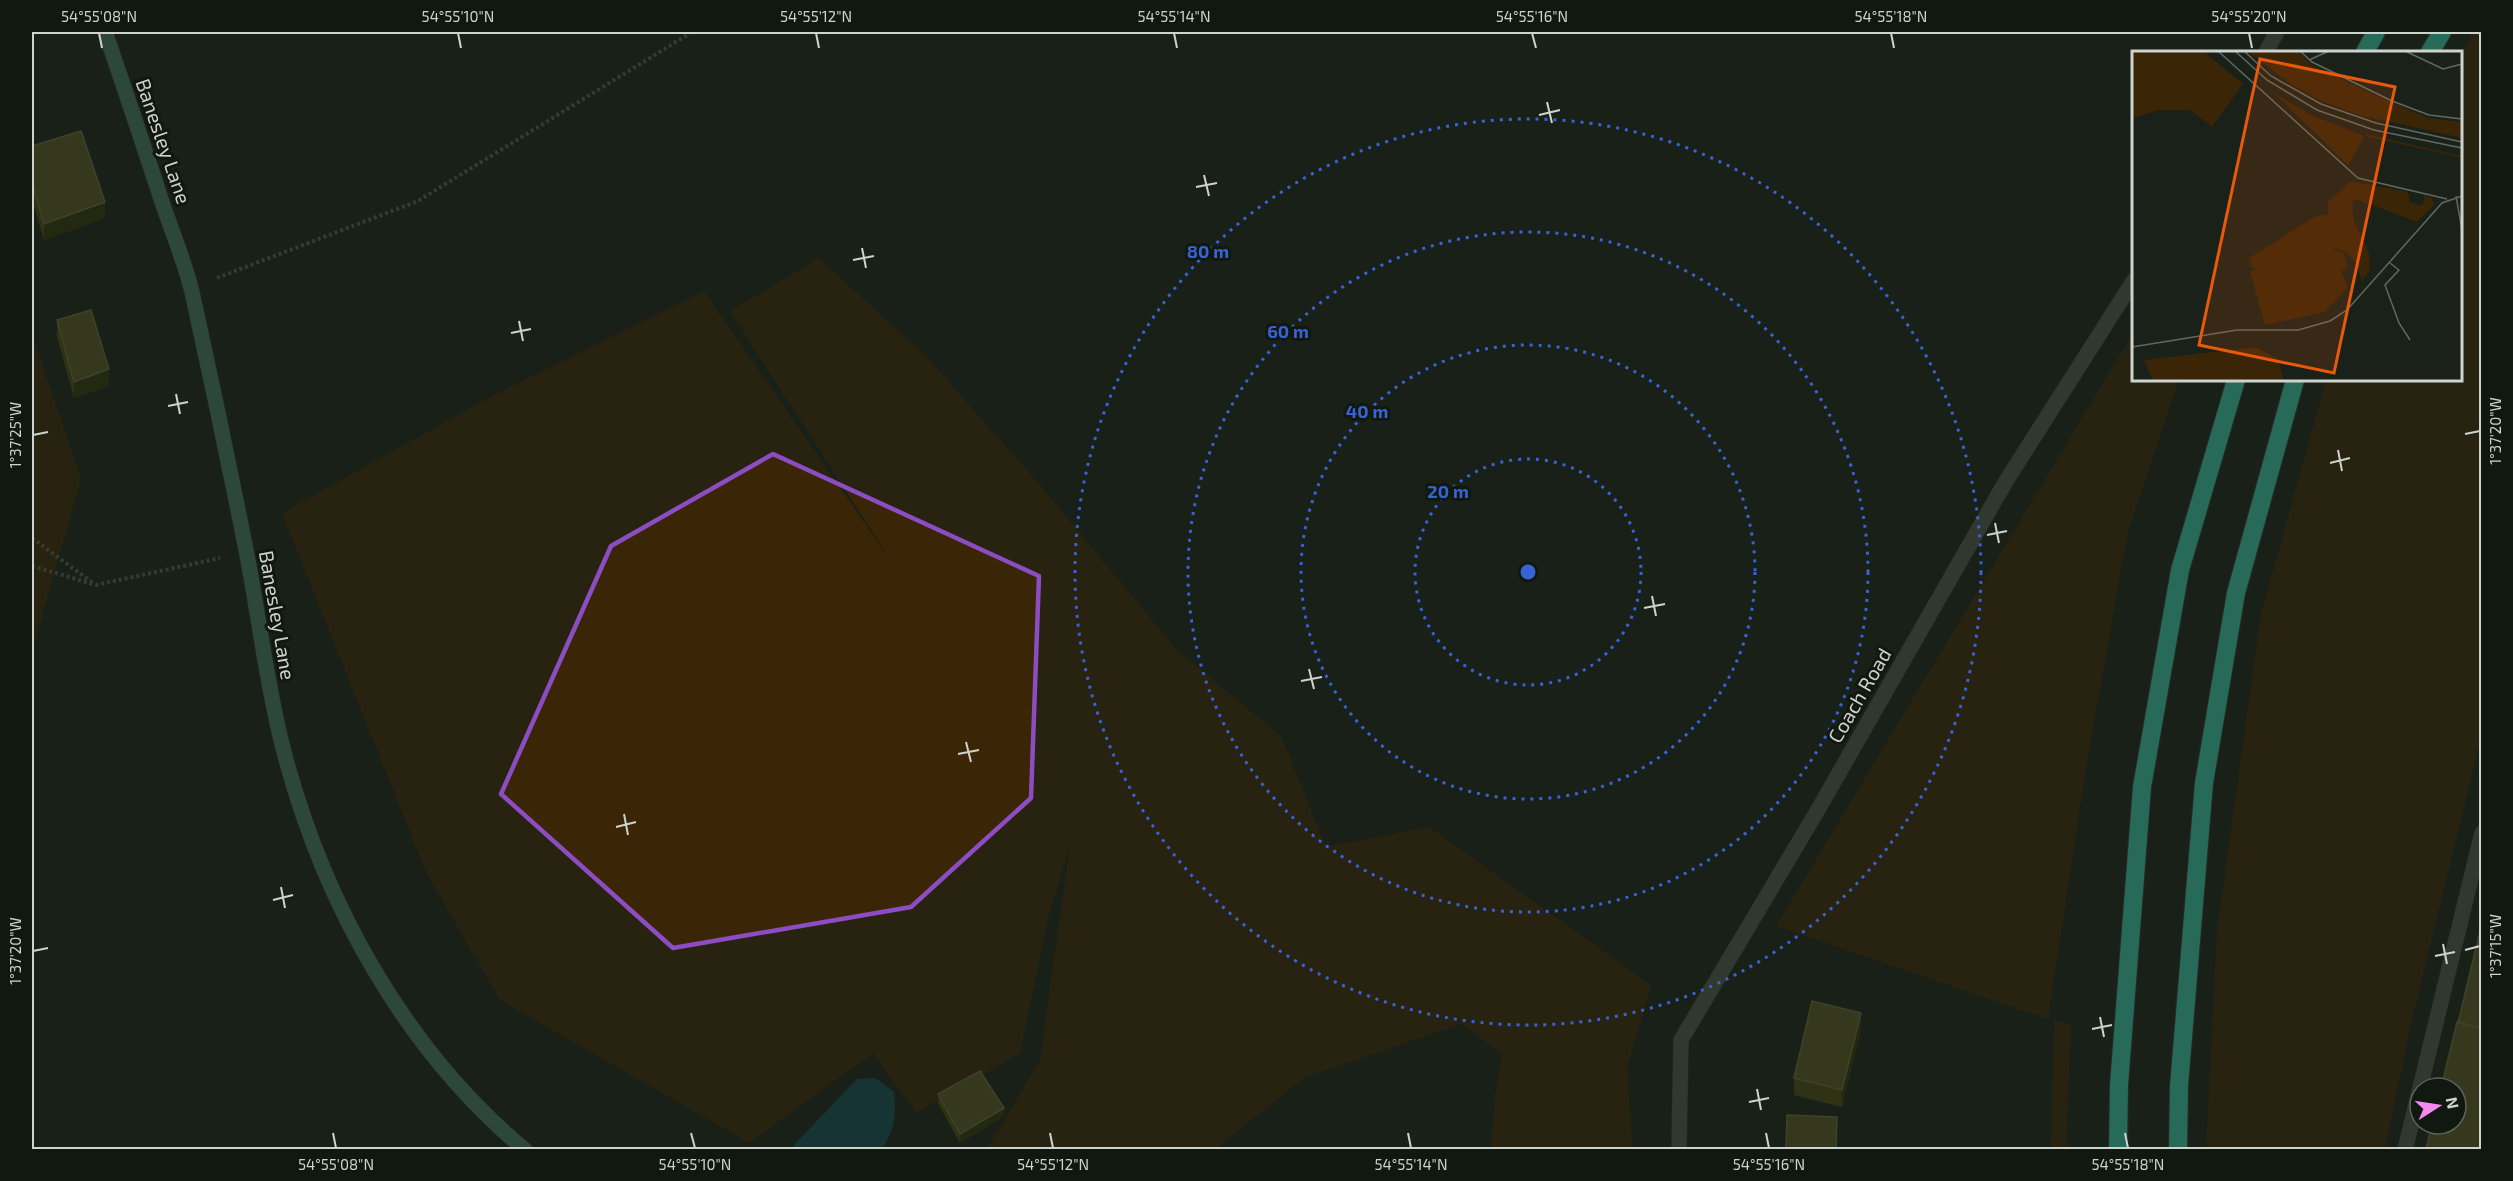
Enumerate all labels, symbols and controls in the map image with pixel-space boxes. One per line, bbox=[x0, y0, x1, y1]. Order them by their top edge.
text: 54°55'08"N bbox=[61, 7, 137, 25]
text: 54°55'10"N bbox=[422, 7, 494, 25]
text: 54°55'12"N bbox=[780, 7, 852, 25]
text: 54°55'14"N bbox=[1138, 7, 1210, 25]
text: 54°55'16"N bbox=[1496, 7, 1568, 25]
text: 54°55'18"N bbox=[1855, 7, 1927, 25]
text: 54°55'20"N bbox=[2211, 7, 2287, 25]
inset map bbox=[2132, 51, 2462, 381]
street label: Banesley Lane bbox=[131, 75, 197, 207]
text: 80 m bbox=[1187, 240, 1229, 262]
text: 60 m bbox=[1267, 320, 1309, 342]
text: 1°37'20"W bbox=[2486, 397, 2504, 465]
text: 40 m bbox=[1346, 400, 1388, 422]
text: 1°37'25"W bbox=[6, 402, 24, 468]
text: 20 m bbox=[1427, 480, 1469, 502]
street label: Banesley Lane bbox=[255, 549, 301, 681]
centre of rings bbox=[1518, 562, 1538, 582]
street label: Coach Road bbox=[1822, 643, 1896, 747]
text: 1°37'15"W bbox=[2486, 914, 2504, 978]
text: 1°37'20"W bbox=[6, 917, 24, 985]
north arrow bbox=[2408, 1076, 2468, 1136]
text: N bbox=[2443, 1095, 2464, 1110]
text: 54°55'08"N bbox=[298, 1155, 374, 1173]
text: 54°55'10"N bbox=[659, 1155, 731, 1173]
text: 54°55'12"N bbox=[1017, 1155, 1089, 1173]
text: 54°55'14"N bbox=[1375, 1155, 1447, 1173]
text: 54°55'16"N bbox=[1733, 1155, 1805, 1173]
text: 54°55'18"N bbox=[2092, 1155, 2164, 1173]

